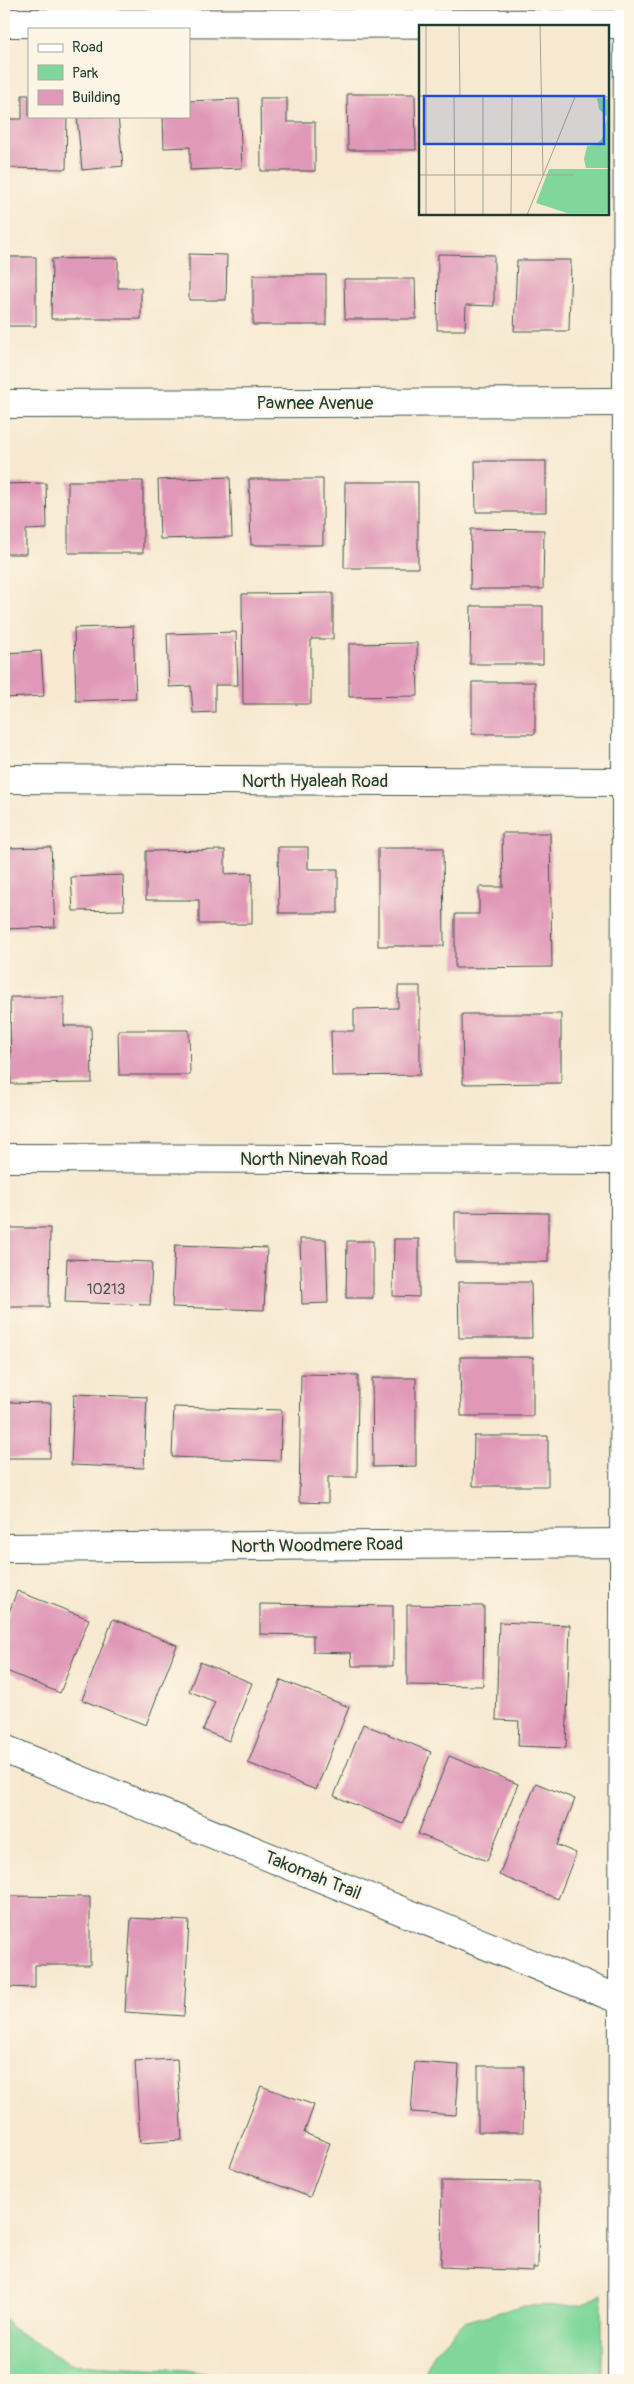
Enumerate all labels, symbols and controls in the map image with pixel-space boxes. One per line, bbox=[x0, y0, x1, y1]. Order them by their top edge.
inset map bbox=[419, 25, 609, 215]
legend bbox=[28, 28, 190, 118]
text: Road bbox=[72, 38, 103, 57]
text: Park bbox=[72, 64, 99, 83]
text: Building bbox=[72, 88, 120, 107]
street label: Pawnee Avenue bbox=[257, 392, 374, 415]
street label: North Hyaleah Road bbox=[242, 770, 388, 793]
street label: North Ninevah Road bbox=[240, 1148, 388, 1171]
house number: 10213 bbox=[87, 1280, 125, 1299]
street label: North Woodmere Road bbox=[231, 1532, 403, 1559]
street label: Takomah Trail bbox=[261, 1846, 365, 1905]

